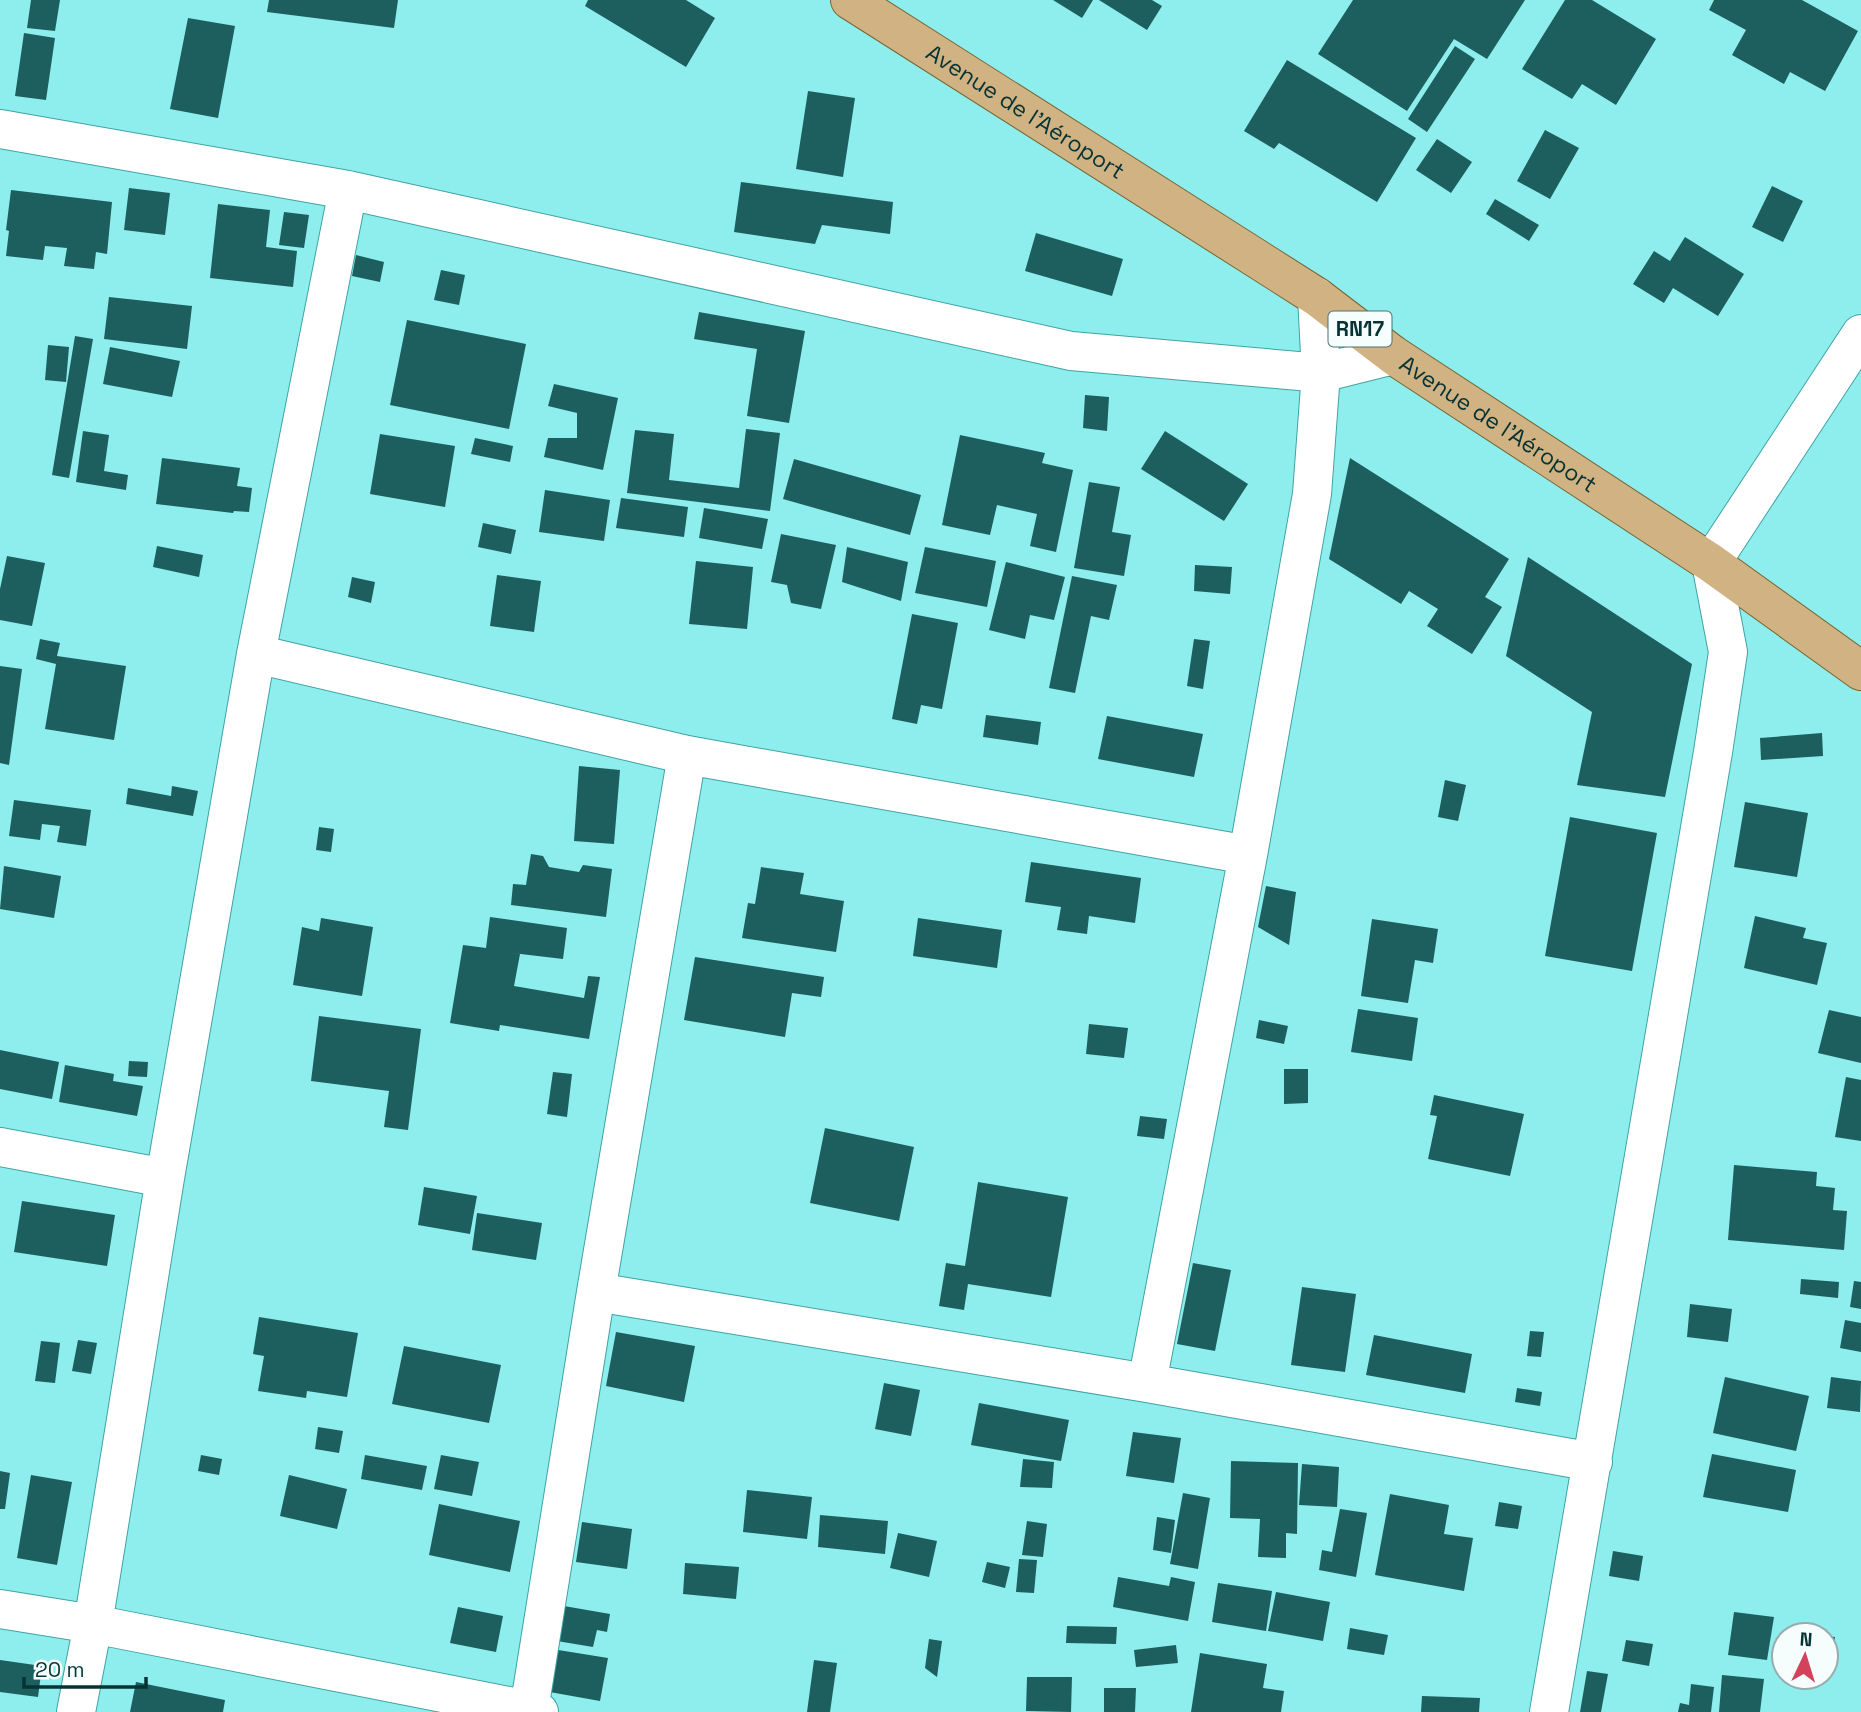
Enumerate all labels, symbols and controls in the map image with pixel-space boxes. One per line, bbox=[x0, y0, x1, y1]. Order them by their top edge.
street label: Avenue de l'Aéroport bbox=[920, 37, 1131, 186]
road number: RN17 bbox=[1328, 312, 1392, 346]
street label: Avenue de l'Aéroport bbox=[1394, 348, 1603, 499]
north arrow bbox=[1770, 1621, 1840, 1691]
text: N bbox=[1799, 1627, 1813, 1652]
scale bar bbox=[24, 1646, 147, 1690]
text: 20 m bbox=[35, 1656, 85, 1683]

